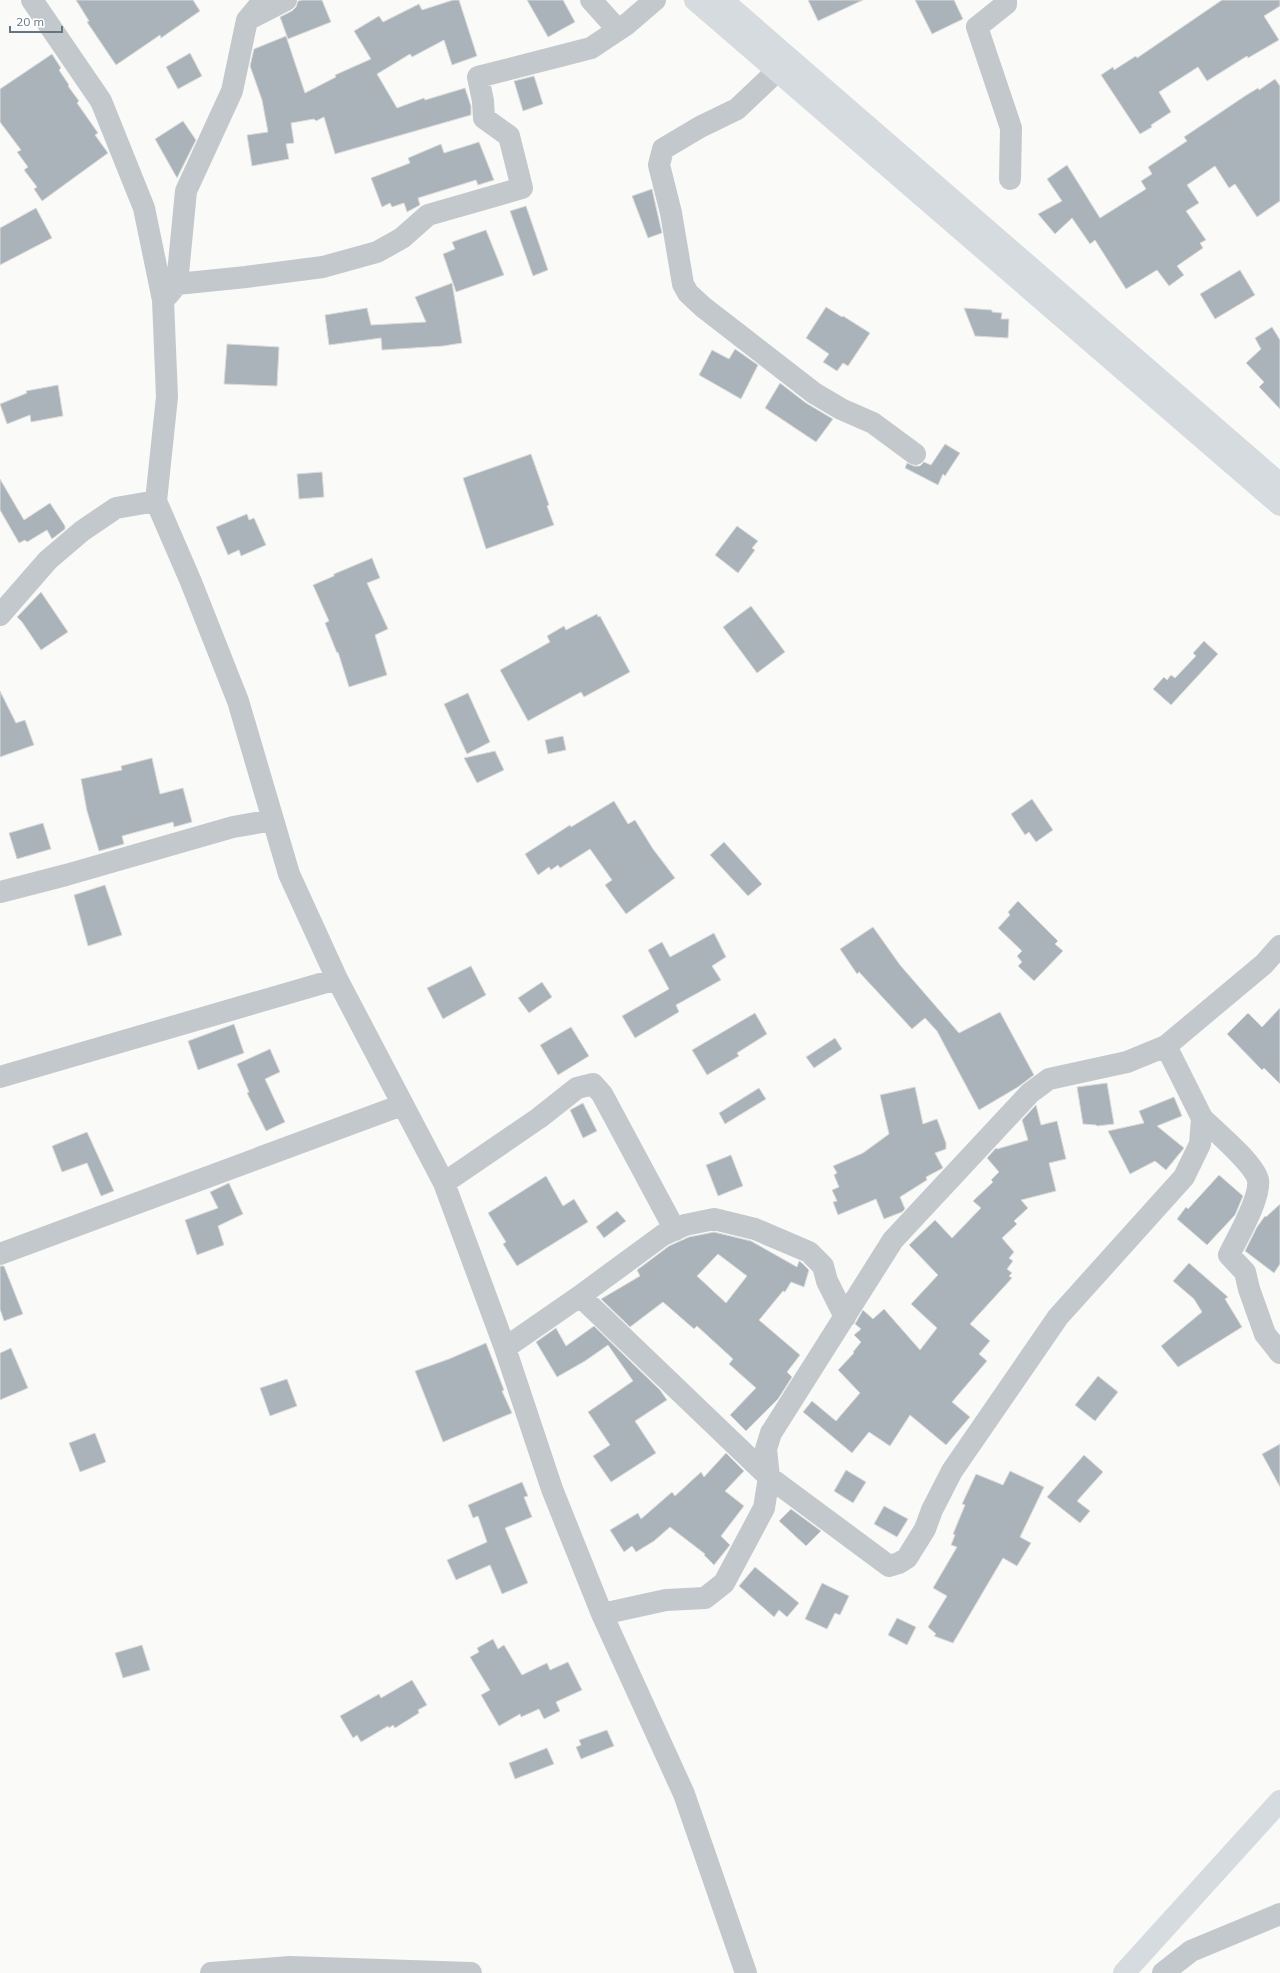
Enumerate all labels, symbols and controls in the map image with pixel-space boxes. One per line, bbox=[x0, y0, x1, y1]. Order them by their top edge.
scale bar bbox=[10, 8, 62, 34]
text: 20 m bbox=[16, 14, 44, 29]

